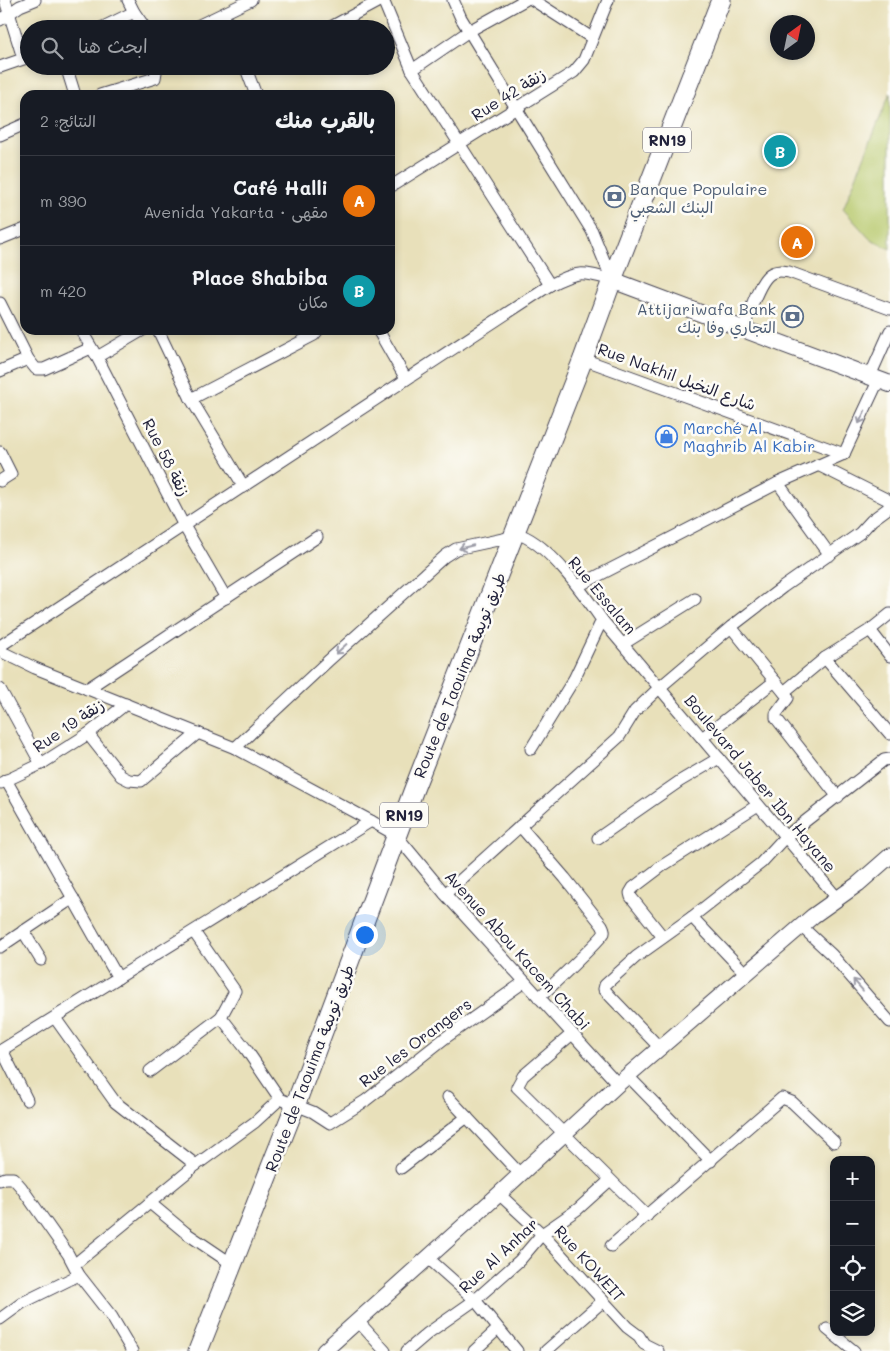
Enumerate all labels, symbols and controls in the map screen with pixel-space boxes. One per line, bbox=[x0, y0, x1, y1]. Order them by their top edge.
north arrow bbox=[770, 15, 815, 60]
search box bbox=[20, 20, 395, 75]
text: ابحث هنا bbox=[78, 33, 148, 58]
icon: search bbox=[38, 34, 66, 62]
street label: Rue 42 زنقة bbox=[467, 63, 549, 125]
text: بالقرب منك bbox=[275, 106, 375, 133]
text: النتائج: 2 bbox=[40, 110, 96, 131]
road number: RN19 bbox=[643, 128, 691, 152]
pin: B bbox=[764, 132, 796, 170]
text: Café Halli bbox=[233, 175, 328, 200]
place label: Banque Populaire البنك الشعبي bbox=[630, 178, 768, 222]
bank icon: Banque Populaire البنك الشعبي bbox=[602, 185, 626, 209]
text: 390 m bbox=[40, 190, 87, 211]
text: A bbox=[353, 190, 365, 211]
text: مقهى · Avenida Yakarta bbox=[143, 201, 328, 222]
pin: A bbox=[781, 223, 813, 261]
text: Place Shabiba bbox=[192, 265, 328, 290]
text: 420 m bbox=[40, 280, 86, 301]
text: B bbox=[354, 280, 364, 301]
text: مكان bbox=[298, 291, 328, 312]
place label: Attijariwafa Bank التجاري وفا بنك bbox=[637, 298, 776, 339]
bank icon: Attijariwafa Bank التجاري وفا بنك bbox=[780, 305, 804, 329]
street label: Rue Nakhil شارع النخيل bbox=[594, 338, 759, 416]
one-way arrow bbox=[856, 409, 866, 424]
street label: Rue 58 زنقة bbox=[138, 415, 196, 499]
place label: Marché Al Maghrib Al Kabir bbox=[683, 417, 815, 456]
shop icon: Marché Al Maghrib Al Kabir bbox=[655, 424, 679, 448]
one-way arrow bbox=[459, 543, 475, 552]
street label: Rue Essalam bbox=[564, 552, 642, 638]
street label: Route de Taouima طريق تويمة bbox=[408, 569, 511, 781]
one-way arrow bbox=[335, 643, 348, 655]
street label: Boulevard Jaber Ibn Hayane bbox=[680, 690, 842, 876]
street label: Rue 19 زنقة bbox=[28, 693, 108, 757]
road number: RN19 bbox=[380, 802, 428, 828]
street label: Avenue Abou Kacem Chabi bbox=[441, 866, 595, 1034]
your location bbox=[352, 922, 378, 948]
street label: Route de Taouima طريق تويمة bbox=[260, 961, 359, 1175]
one-way arrow bbox=[853, 979, 864, 992]
street label: Rue les Orangers bbox=[355, 993, 475, 1091]
map controls bbox=[830, 1156, 875, 1336]
button: + bbox=[830, 1156, 875, 1201]
button: − bbox=[830, 1201, 875, 1246]
street label: Rue Al Anhar bbox=[454, 1213, 542, 1297]
street label: Rue KOWEIT bbox=[550, 1220, 630, 1306]
button: locate bbox=[830, 1246, 875, 1291]
button: layers bbox=[830, 1291, 875, 1336]

